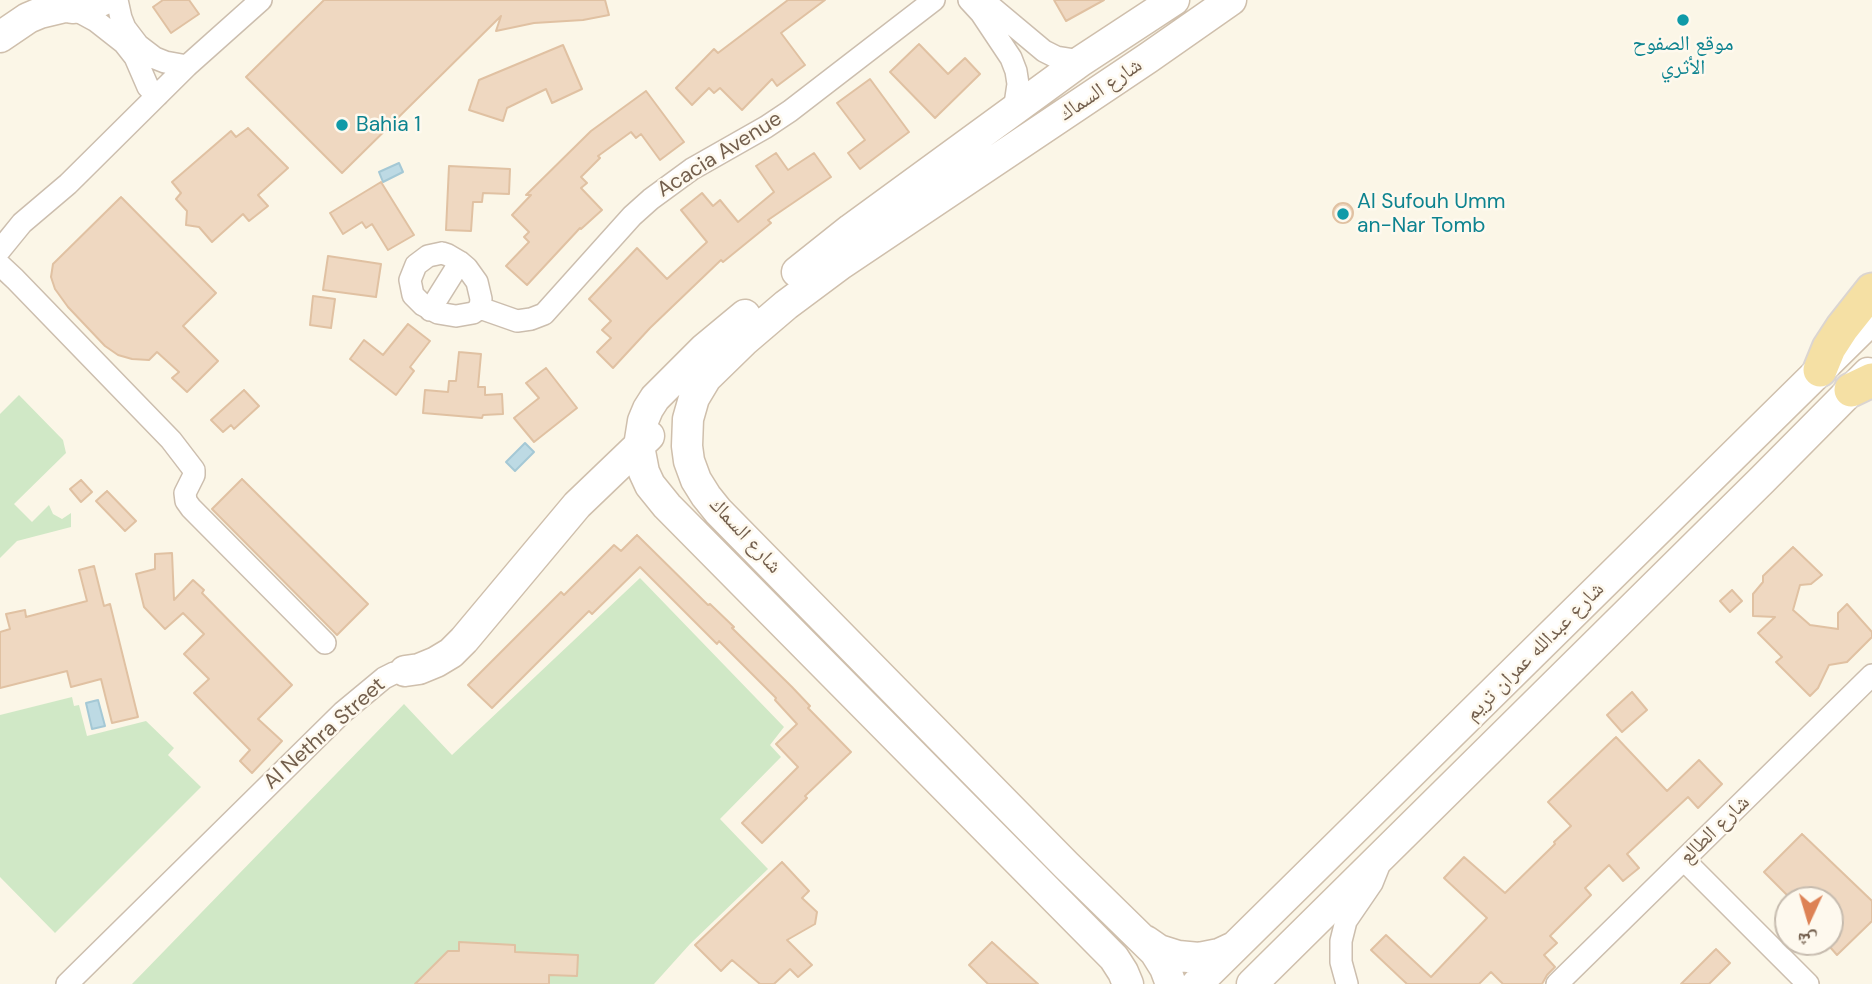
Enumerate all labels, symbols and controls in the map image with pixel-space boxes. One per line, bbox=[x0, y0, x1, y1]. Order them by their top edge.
marker: موقع الصفوح الأثري bbox=[1675, 12, 1691, 28]
place label: موقع الصفوح الأثري bbox=[1633, 31, 1733, 81]
street label: شارع السماك bbox=[1055, 53, 1147, 127]
street label: Acacia Avenue bbox=[653, 107, 787, 203]
place label: Bahia 1 bbox=[356, 112, 421, 138]
marker: Bahia 1 bbox=[334, 117, 350, 133]
place label: Al Sufouh Umm an-Nar Tomb bbox=[1357, 189, 1505, 239]
marker: Al Sufouh Umm an-Nar Tomb bbox=[1335, 206, 1351, 222]
street label: شارع السماك bbox=[704, 493, 786, 579]
street label: شارع عبدالله عمران تريم bbox=[1460, 577, 1610, 727]
street label: Al Nethra Street bbox=[259, 673, 391, 795]
street label: شارع الطالع bbox=[1675, 790, 1755, 870]
north arrow bbox=[1774, 886, 1844, 956]
text: ش bbox=[1797, 927, 1819, 954]

